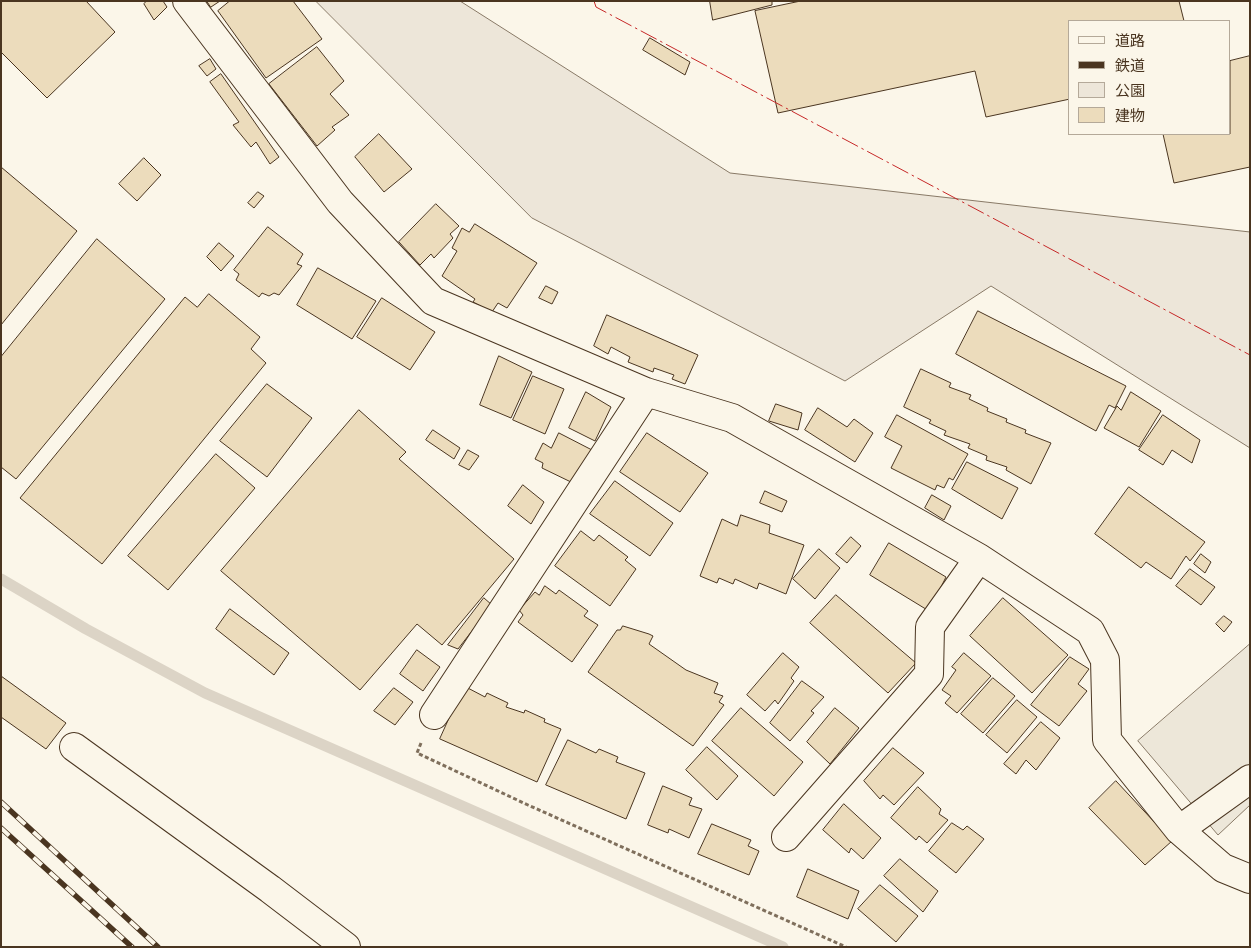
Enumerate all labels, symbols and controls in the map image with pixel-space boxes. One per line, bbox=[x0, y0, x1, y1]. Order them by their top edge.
legend bbox=[1068, 20, 1231, 135]
text: 道路 bbox=[1115, 31, 1145, 50]
text: 鉄道 bbox=[1115, 56, 1145, 75]
text: 公園 bbox=[1115, 81, 1145, 100]
text: 建物 bbox=[1115, 106, 1145, 125]

